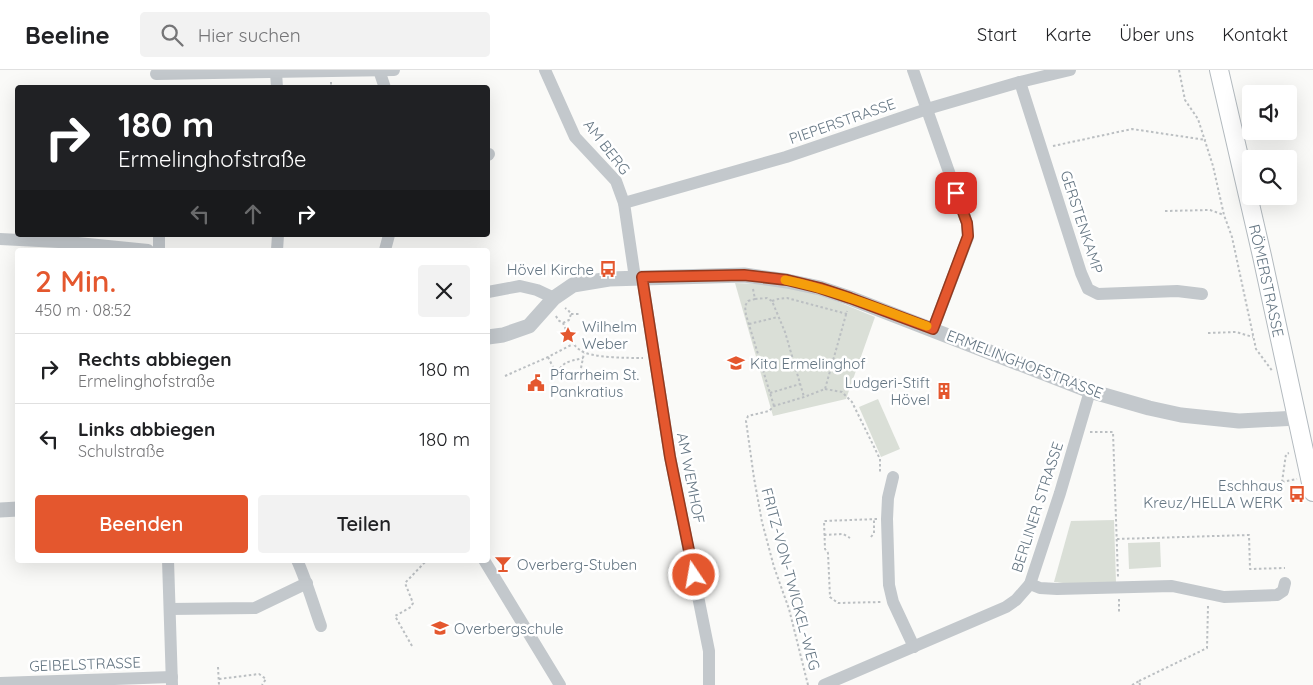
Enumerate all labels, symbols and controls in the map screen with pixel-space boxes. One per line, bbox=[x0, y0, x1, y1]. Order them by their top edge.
search box bbox=[140, 12, 490, 57]
text: Beeline bbox=[25, 20, 110, 50]
icon: search bbox=[158, 21, 186, 49]
text: Hier suchen bbox=[198, 23, 301, 47]
text: Start bbox=[977, 23, 1017, 46]
text: Karte bbox=[1045, 23, 1091, 46]
text: Über uns bbox=[1119, 23, 1194, 46]
text: Kontakt bbox=[1222, 23, 1288, 46]
map controls bbox=[1242, 85, 1297, 205]
button: sound bbox=[1242, 85, 1297, 140]
street label: PIEPERSTRASSE bbox=[786, 94, 898, 148]
text: 180 m bbox=[118, 102, 214, 146]
icon: right bbox=[35, 105, 100, 170]
street label: AM BERG bbox=[580, 116, 634, 178]
text: Ermelinghofstraße bbox=[118, 145, 306, 173]
button: search bbox=[1242, 150, 1297, 205]
street label: GERSTENKAMP bbox=[1056, 168, 1108, 276]
pin bbox=[935, 172, 977, 214]
icon: arrive bbox=[942, 179, 970, 207]
icon: left bbox=[186, 200, 214, 228]
icon: ahead bbox=[239, 200, 267, 228]
icon: right bbox=[292, 200, 320, 228]
street label: RÖMERSTRASSE bbox=[1245, 222, 1289, 339]
bus stop icon: Hövel Kirche bbox=[598, 259, 618, 279]
place label: Hövel Kirche bbox=[507, 260, 594, 279]
text: 2 Min. bbox=[35, 262, 116, 300]
button: close bbox=[418, 265, 470, 317]
text: 450 m · 08:52 bbox=[35, 300, 131, 320]
place label: Wilhelm Weber bbox=[582, 317, 637, 353]
place icon: Wilhelm Weber bbox=[558, 325, 578, 345]
street label: ERMELINGHOFSTRASSE bbox=[944, 325, 1106, 403]
text: Rechts abbiegen bbox=[78, 347, 231, 371]
school or university icon: Kita Ermelinghof bbox=[726, 353, 746, 373]
place label: Kita Ermelinghof bbox=[750, 354, 866, 373]
icon: right bbox=[35, 355, 63, 383]
text: 180 m bbox=[419, 357, 470, 381]
place label: Pfarrheim St. Pankratius bbox=[550, 365, 639, 401]
text: Ermelinghofstraße bbox=[78, 371, 215, 391]
public building icon: Pfarrheim St. Pankratius bbox=[526, 373, 546, 393]
place label: Ludgeri-Stift Hövel bbox=[845, 373, 930, 409]
building icon: Ludgeri-Stift Hövel bbox=[934, 381, 954, 401]
text: Links abbiegen bbox=[78, 417, 215, 441]
icon: left bbox=[35, 425, 63, 453]
text: 180 m bbox=[419, 427, 470, 451]
street label: AM WEMHOF bbox=[673, 431, 709, 525]
street label: BERLINER STRASSE bbox=[1007, 439, 1067, 575]
text: Schulstraße bbox=[78, 441, 164, 461]
place label: Eschhaus Kreuz/HELLA WERK bbox=[1143, 476, 1283, 512]
bus stop icon: Eschhaus Kreuz/HELLA WERK bbox=[1287, 484, 1307, 504]
street label: FRITZ-VON-TWICKEL-WEG bbox=[757, 486, 825, 672]
button: Beenden bbox=[35, 495, 248, 553]
button: Teilen bbox=[258, 495, 470, 553]
position arrow bbox=[667, 548, 719, 600]
bar icon: Overberg-Stuben bbox=[493, 554, 513, 574]
place label: Overberg-Stuben bbox=[517, 555, 637, 574]
school or university icon: Overbergschule bbox=[430, 618, 450, 638]
place label: Overbergschule bbox=[454, 619, 564, 638]
street label: GEIBELSTRASSE bbox=[29, 653, 141, 675]

